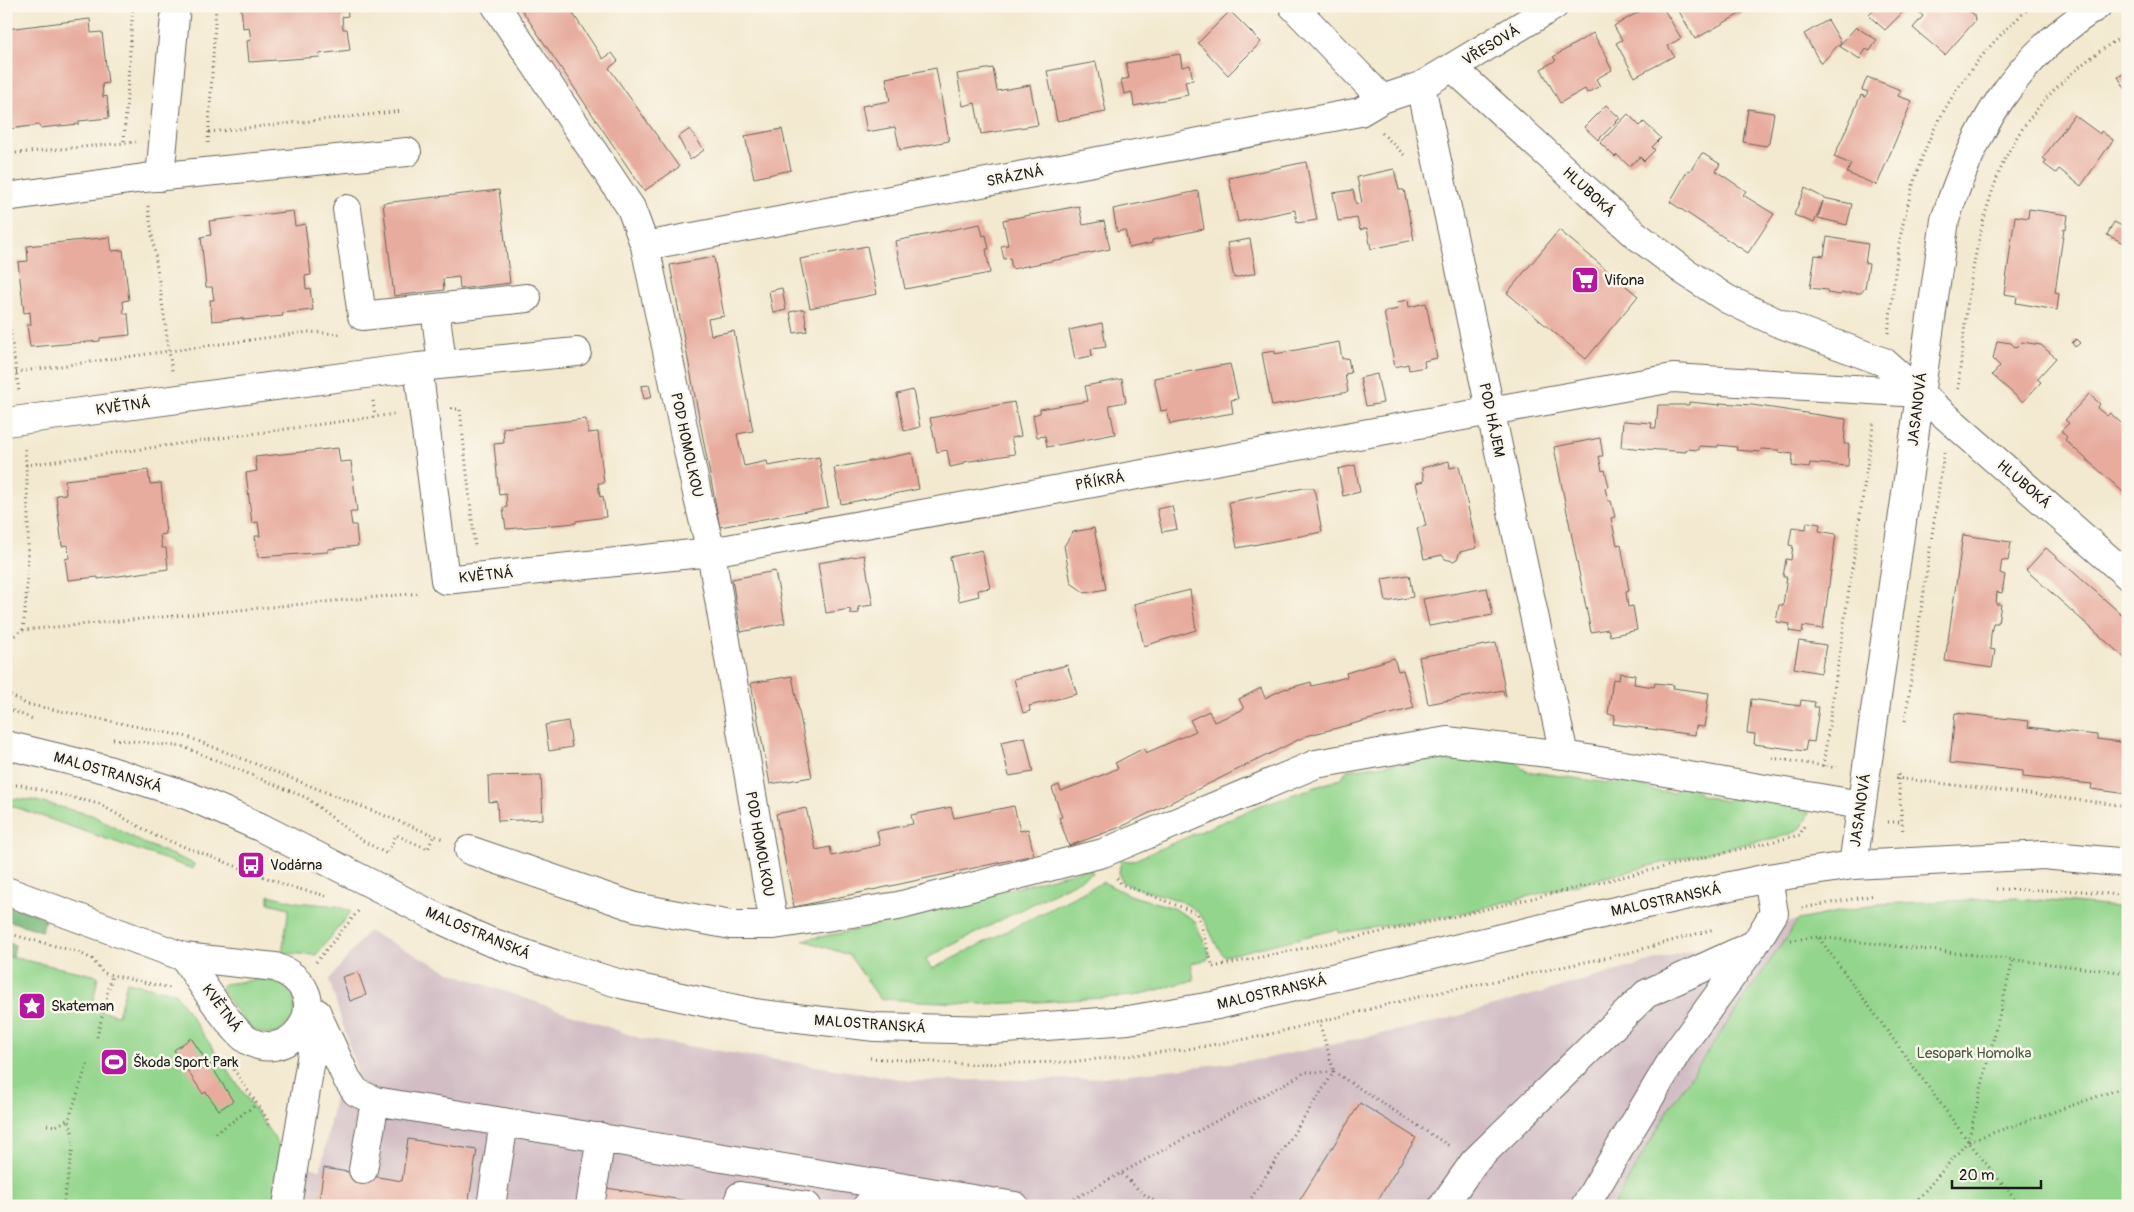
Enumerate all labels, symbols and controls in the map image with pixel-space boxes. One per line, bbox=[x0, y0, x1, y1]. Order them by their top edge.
street label: VŘESOVÁ bbox=[1459, 21, 1523, 70]
street label: SRÁZNÁ bbox=[985, 162, 1045, 191]
street label: HLUBOKÁ bbox=[1558, 163, 1619, 221]
supermarket icon: Vifona bbox=[1570, 265, 1600, 295]
place label: Vifona bbox=[1604, 271, 1644, 290]
street label: JASANOVÁ bbox=[1904, 371, 1931, 447]
street label: POD HÁJEM bbox=[1474, 381, 1509, 459]
street label: POD HOMOLKOU bbox=[666, 391, 707, 499]
street label: KVĚTNÁ bbox=[95, 393, 152, 420]
street label: HLUBOKÁ bbox=[1993, 456, 2054, 513]
street label: PŘÍKRÁ bbox=[1074, 468, 1126, 495]
street label: KVĚTNÁ bbox=[458, 563, 514, 588]
street label: MALOSTRANSKÁ bbox=[51, 748, 164, 797]
street label: JASANOVÁ bbox=[1846, 772, 1875, 848]
street label: POD HOMOLKOU bbox=[741, 790, 778, 898]
bus stop icon: Vodárna bbox=[236, 850, 266, 880]
place label: Vodárna bbox=[270, 856, 322, 875]
street label: MALOSTRANSKÁ bbox=[1609, 880, 1723, 921]
street label: MALOSTRANSKÁ bbox=[423, 903, 533, 964]
street label: MALOSTRANSKÁ bbox=[1215, 971, 1329, 1014]
street label: KVĚTNÁ bbox=[197, 981, 246, 1036]
place icon: Skateman bbox=[17, 991, 47, 1021]
place label: Skateman bbox=[51, 997, 114, 1016]
street label: MALOSTRANSKÁ bbox=[813, 1011, 927, 1038]
park label: Lesopark Homolka bbox=[1917, 1044, 2032, 1063]
sports icon: Škoda Sport Park bbox=[99, 1047, 129, 1077]
place label: Škoda Sport Park bbox=[133, 1053, 239, 1072]
scale bar bbox=[1952, 1157, 2040, 1189]
text: 20 m bbox=[1959, 1166, 1994, 1185]

